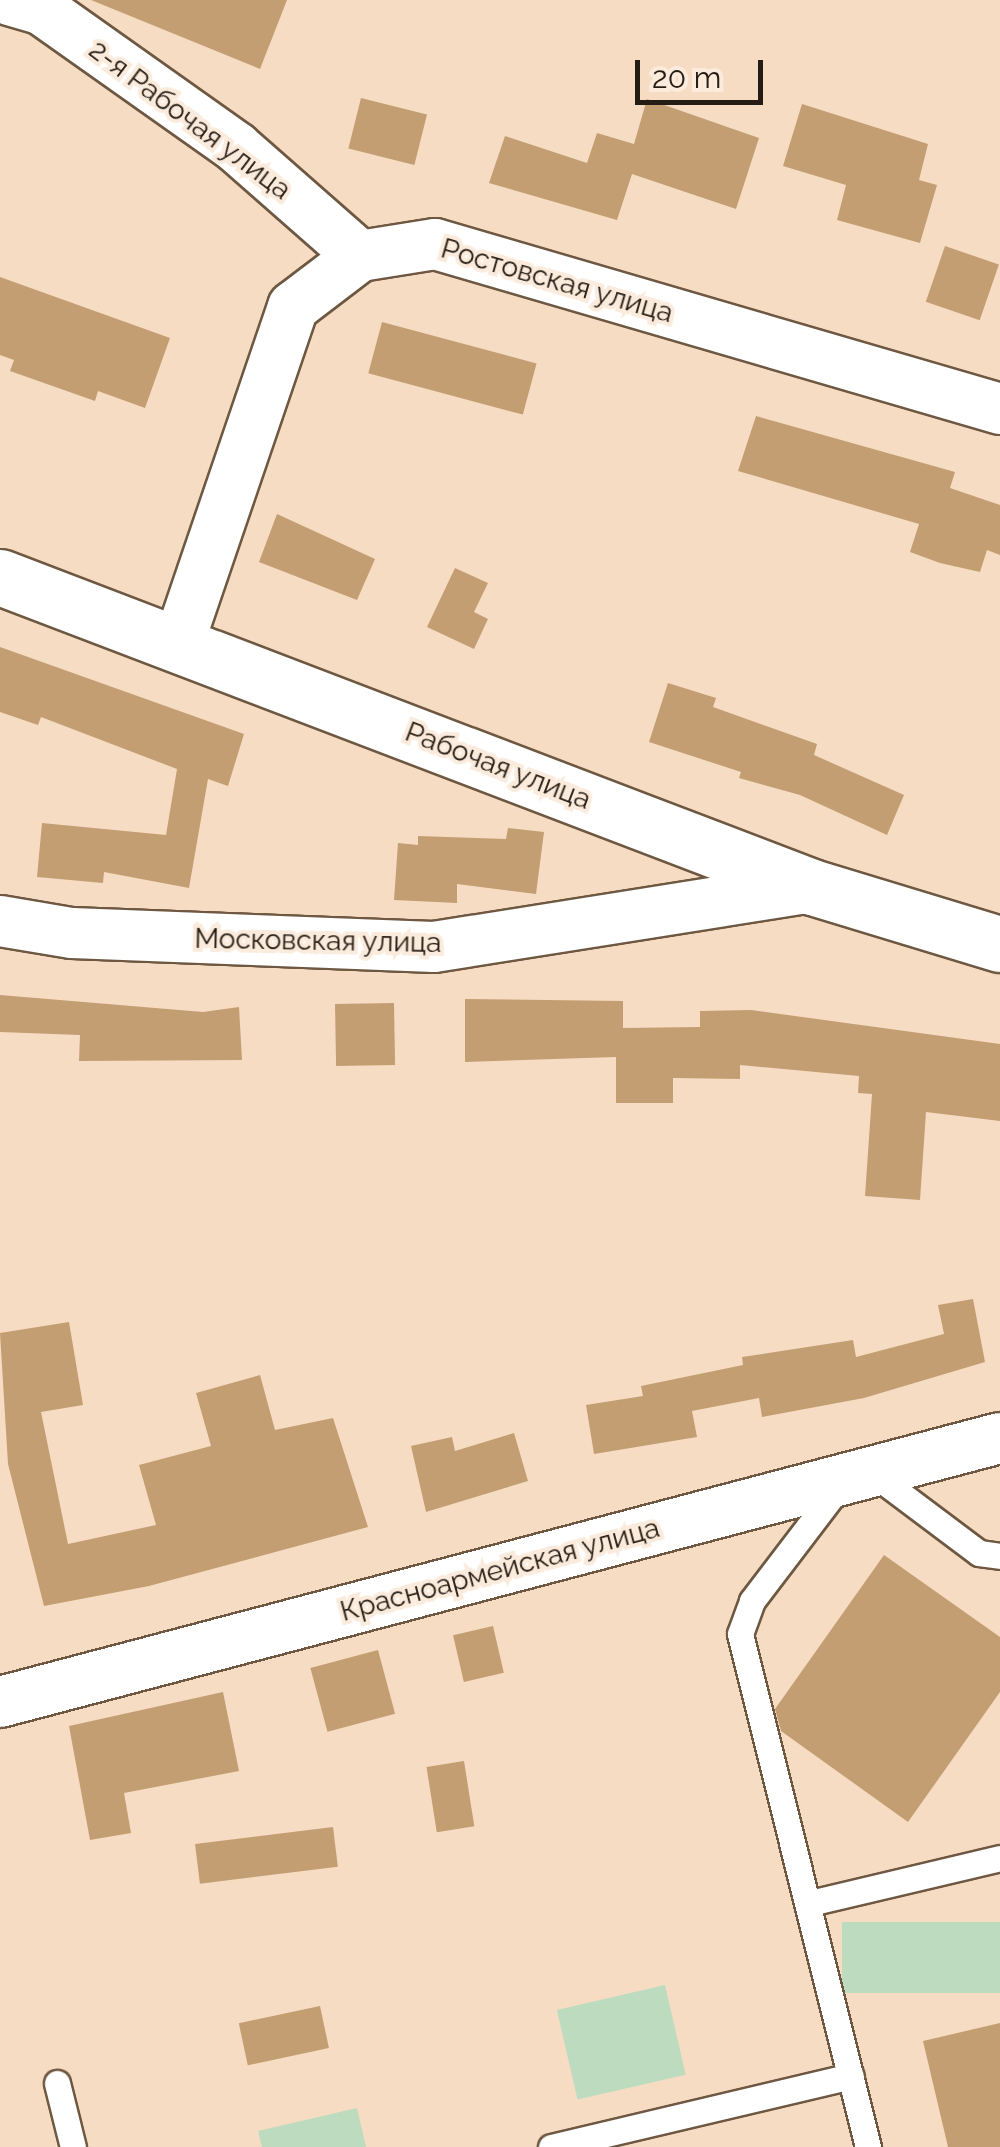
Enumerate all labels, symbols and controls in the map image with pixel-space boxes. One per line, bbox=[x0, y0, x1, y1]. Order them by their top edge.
street label: 2-я Рабочая улица bbox=[82, 33, 298, 207]
scale bar bbox=[640, 40, 768, 102]
text: 20 m bbox=[652, 60, 721, 95]
street label: Ростовская улица bbox=[437, 232, 677, 330]
street label: Рабочая улица bbox=[400, 715, 596, 817]
street label: Московская улица bbox=[194, 922, 442, 960]
street label: Красноармейская улица bbox=[336, 1511, 664, 1629]

